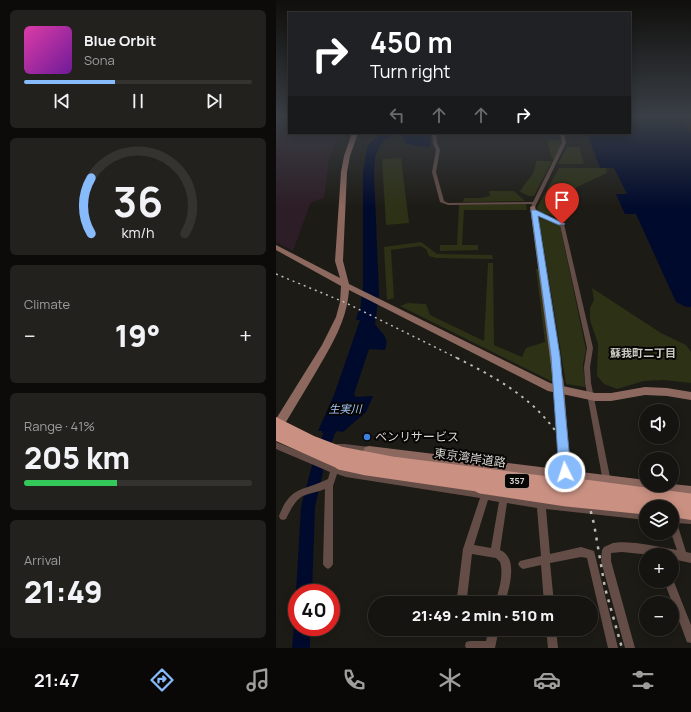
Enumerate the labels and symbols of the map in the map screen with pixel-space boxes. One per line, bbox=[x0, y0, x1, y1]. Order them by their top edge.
pin bbox=[545, 183, 579, 224]
district label: 蘇我町二丁目 bbox=[610, 345, 676, 360]
water label: 生実川 bbox=[329, 401, 362, 416]
place label: ベンリサービス bbox=[375, 428, 459, 445]
marker: ベンリサービス bbox=[362, 432, 372, 442]
street label: 東京湾岸道路 bbox=[433, 444, 507, 471]
position arrow bbox=[544, 451, 586, 493]
road number: 357 bbox=[505, 474, 529, 488]
speed limit sign: 40 bbox=[288, 584, 340, 636]

